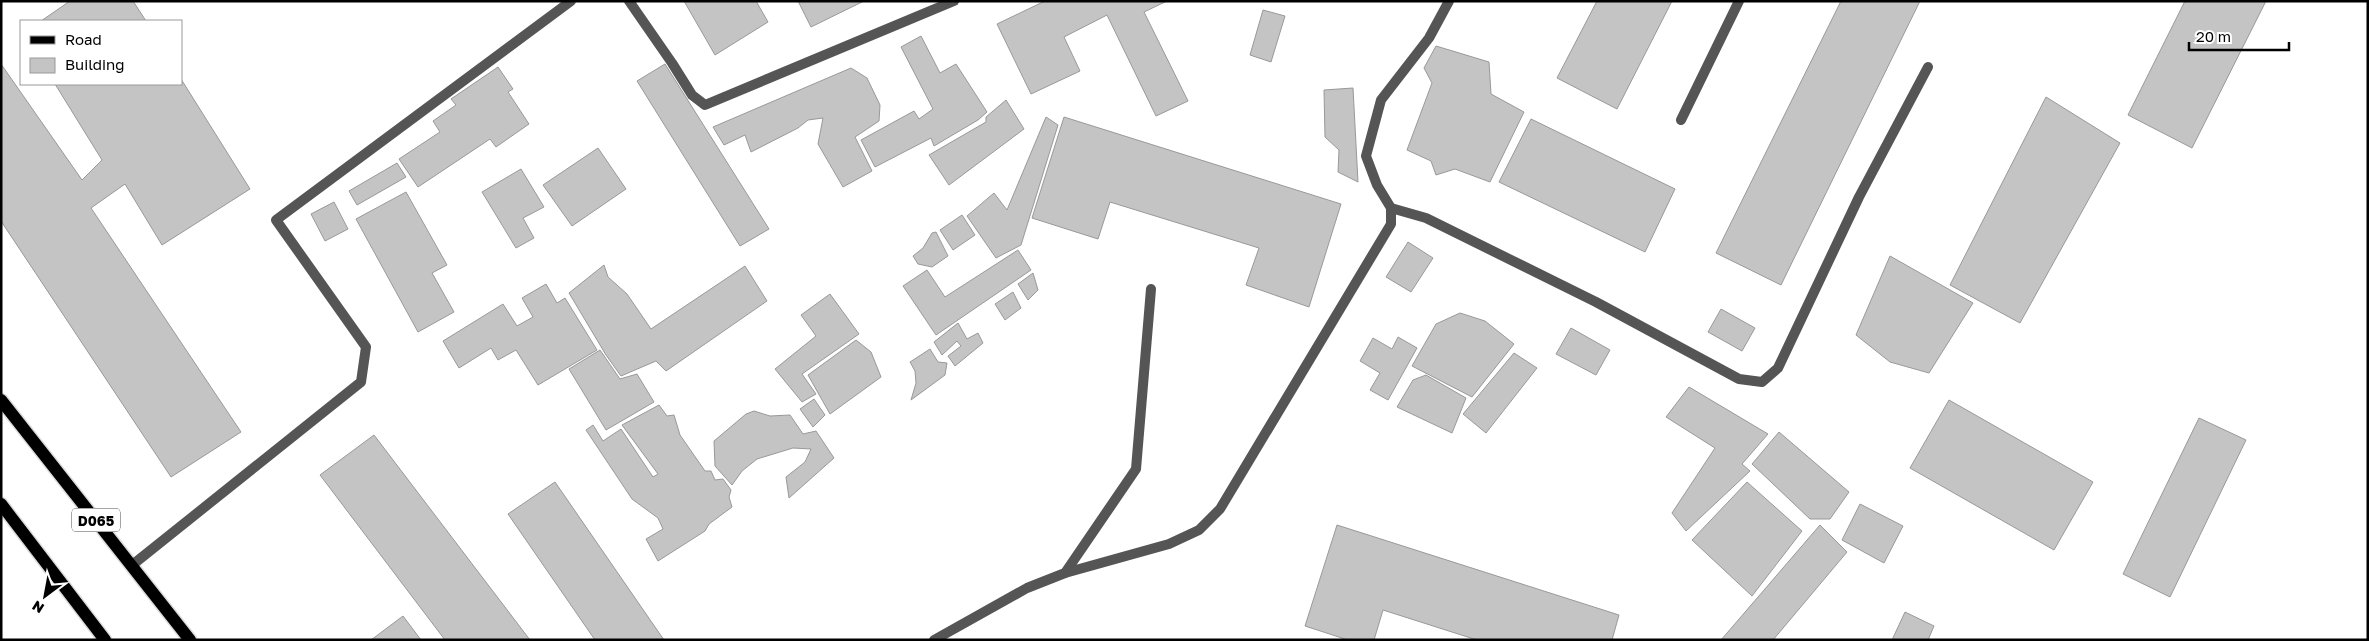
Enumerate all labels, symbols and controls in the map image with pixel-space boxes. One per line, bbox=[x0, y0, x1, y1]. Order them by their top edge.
legend bbox=[20, 20, 182, 85]
scale bar bbox=[2189, 20, 2289, 52]
text: 20 m bbox=[2196, 27, 2231, 45]
text: Road bbox=[65, 30, 102, 48]
text: Building bbox=[65, 55, 125, 73]
road number: D065 bbox=[72, 508, 120, 532]
north arrow bbox=[20, 571, 70, 621]
text: N bbox=[29, 597, 47, 617]

